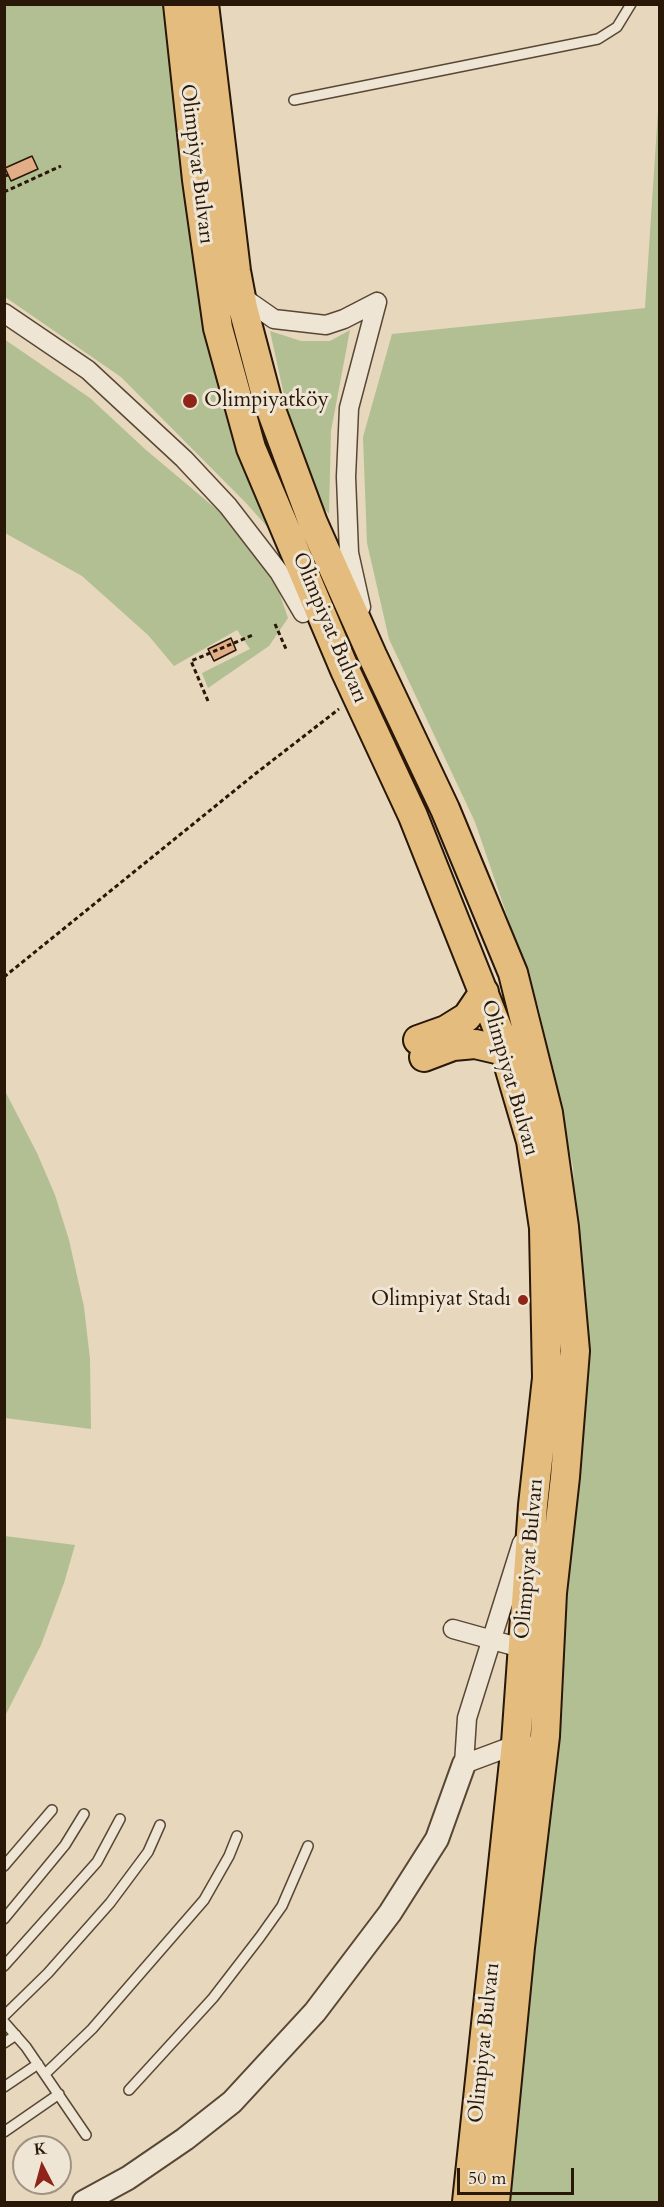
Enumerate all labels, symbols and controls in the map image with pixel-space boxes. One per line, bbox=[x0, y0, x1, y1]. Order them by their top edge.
street label: Olimpiyat Bulvarı bbox=[174, 83, 218, 245]
place label: Olimpiyatköy bbox=[204, 388, 329, 414]
marker: Olimpiyatköy bbox=[181, 392, 199, 410]
street label: Olimpiyat Bulvarı bbox=[286, 549, 372, 707]
street label: Olimpiyat Bulvarı bbox=[475, 997, 543, 1159]
place label: Olimpiyat Stadı bbox=[371, 1287, 511, 1313]
marker: Olimpiyat Stadı bbox=[516, 1293, 530, 1307]
street label: Olimpiyat Bulvarı bbox=[510, 1478, 550, 1640]
street label: Olimpiyat Bulvarı bbox=[464, 1962, 506, 2124]
north arrow bbox=[12, 2135, 72, 2195]
text: K bbox=[33, 2137, 48, 2161]
scale bar bbox=[460, 2156, 577, 2194]
text: 50 m bbox=[468, 2166, 507, 2191]

